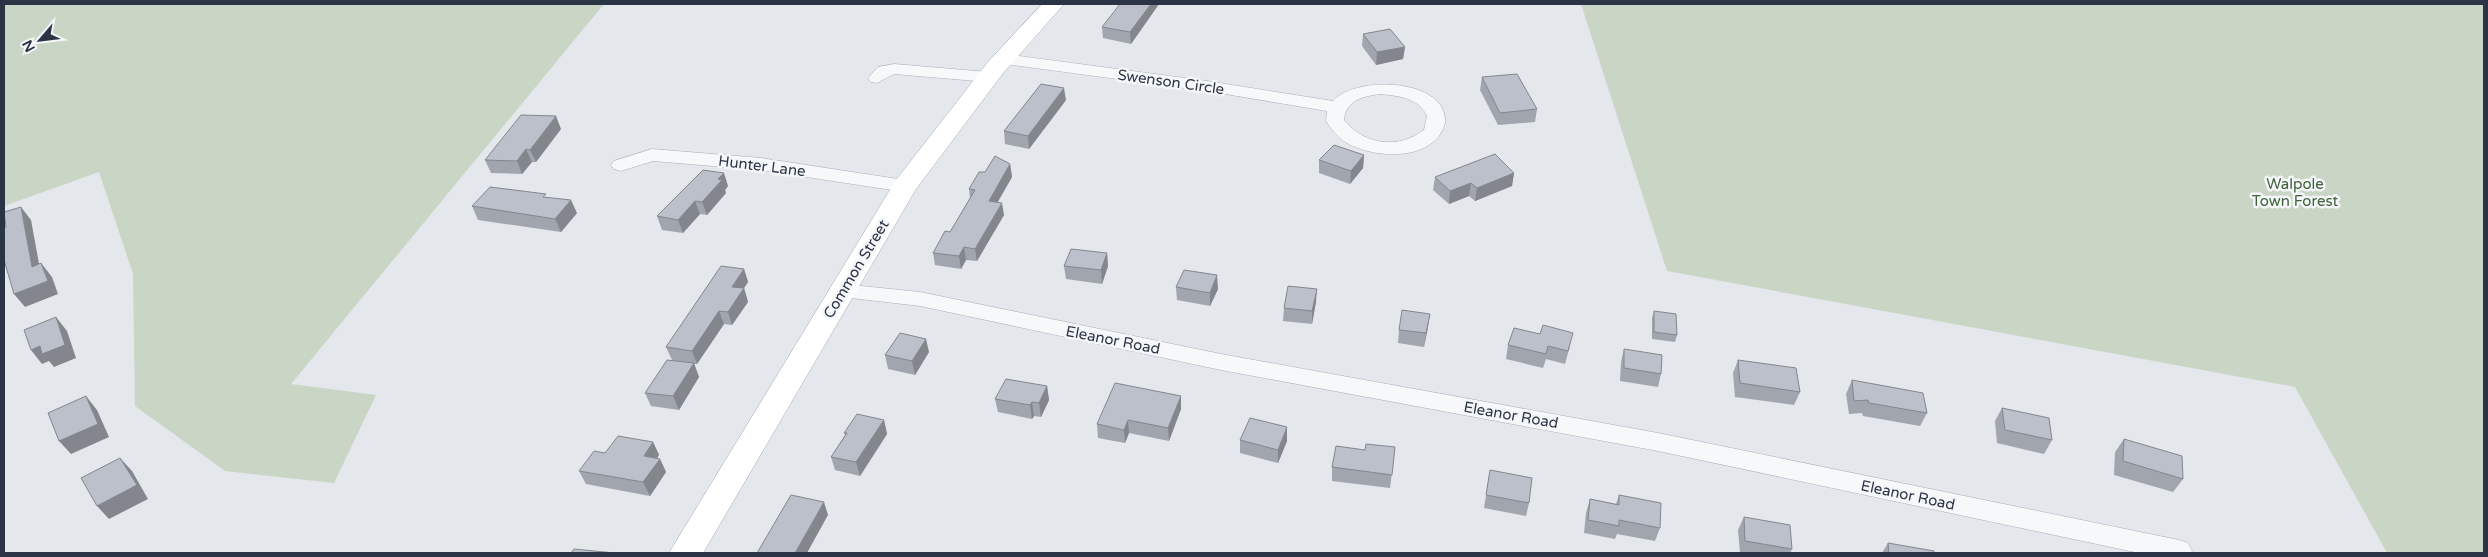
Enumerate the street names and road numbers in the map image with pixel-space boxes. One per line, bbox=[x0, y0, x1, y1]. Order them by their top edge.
street label: Swenson Circle bbox=[1117, 66, 1225, 98]
street label: Hunter Lane bbox=[717, 152, 807, 180]
street label: Common Street bbox=[819, 216, 893, 322]
street label: Eleanor Road bbox=[1064, 322, 1162, 358]
street label: Eleanor Road bbox=[1462, 398, 1560, 432]
street label: Eleanor Road bbox=[1859, 476, 1957, 514]

